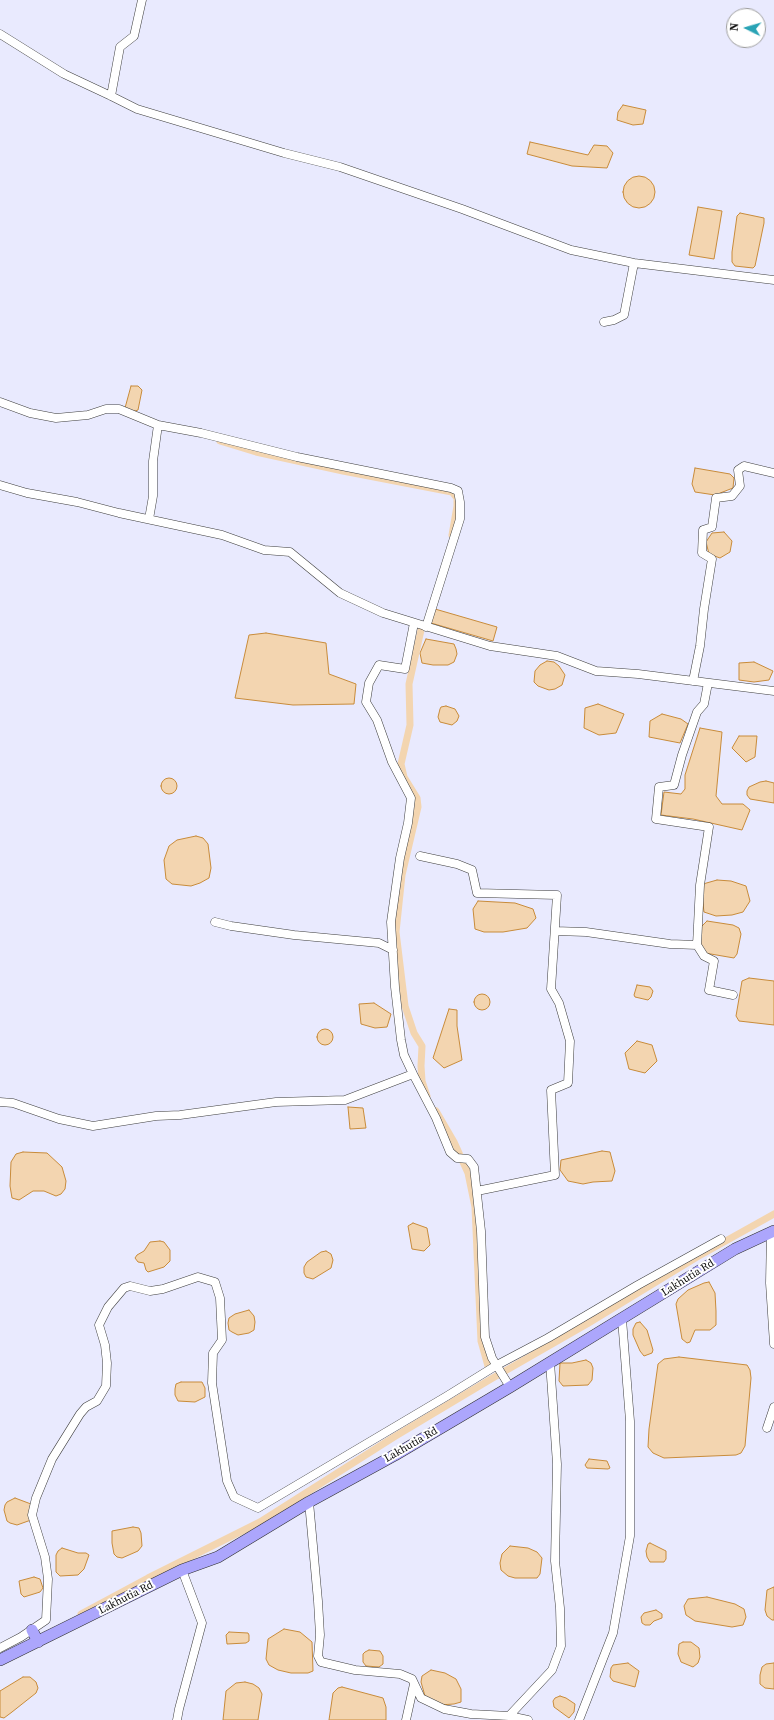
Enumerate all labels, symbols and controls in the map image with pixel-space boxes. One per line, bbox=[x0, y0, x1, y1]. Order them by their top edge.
north arrow bbox=[726, 8, 766, 48]
text: N bbox=[727, 22, 742, 32]
street label: Lakhutia Rd bbox=[659, 1257, 717, 1299]
street label: Lakhutia Rd bbox=[382, 1424, 440, 1466]
street label: Lakhutia Rd bbox=[97, 1579, 155, 1617]

